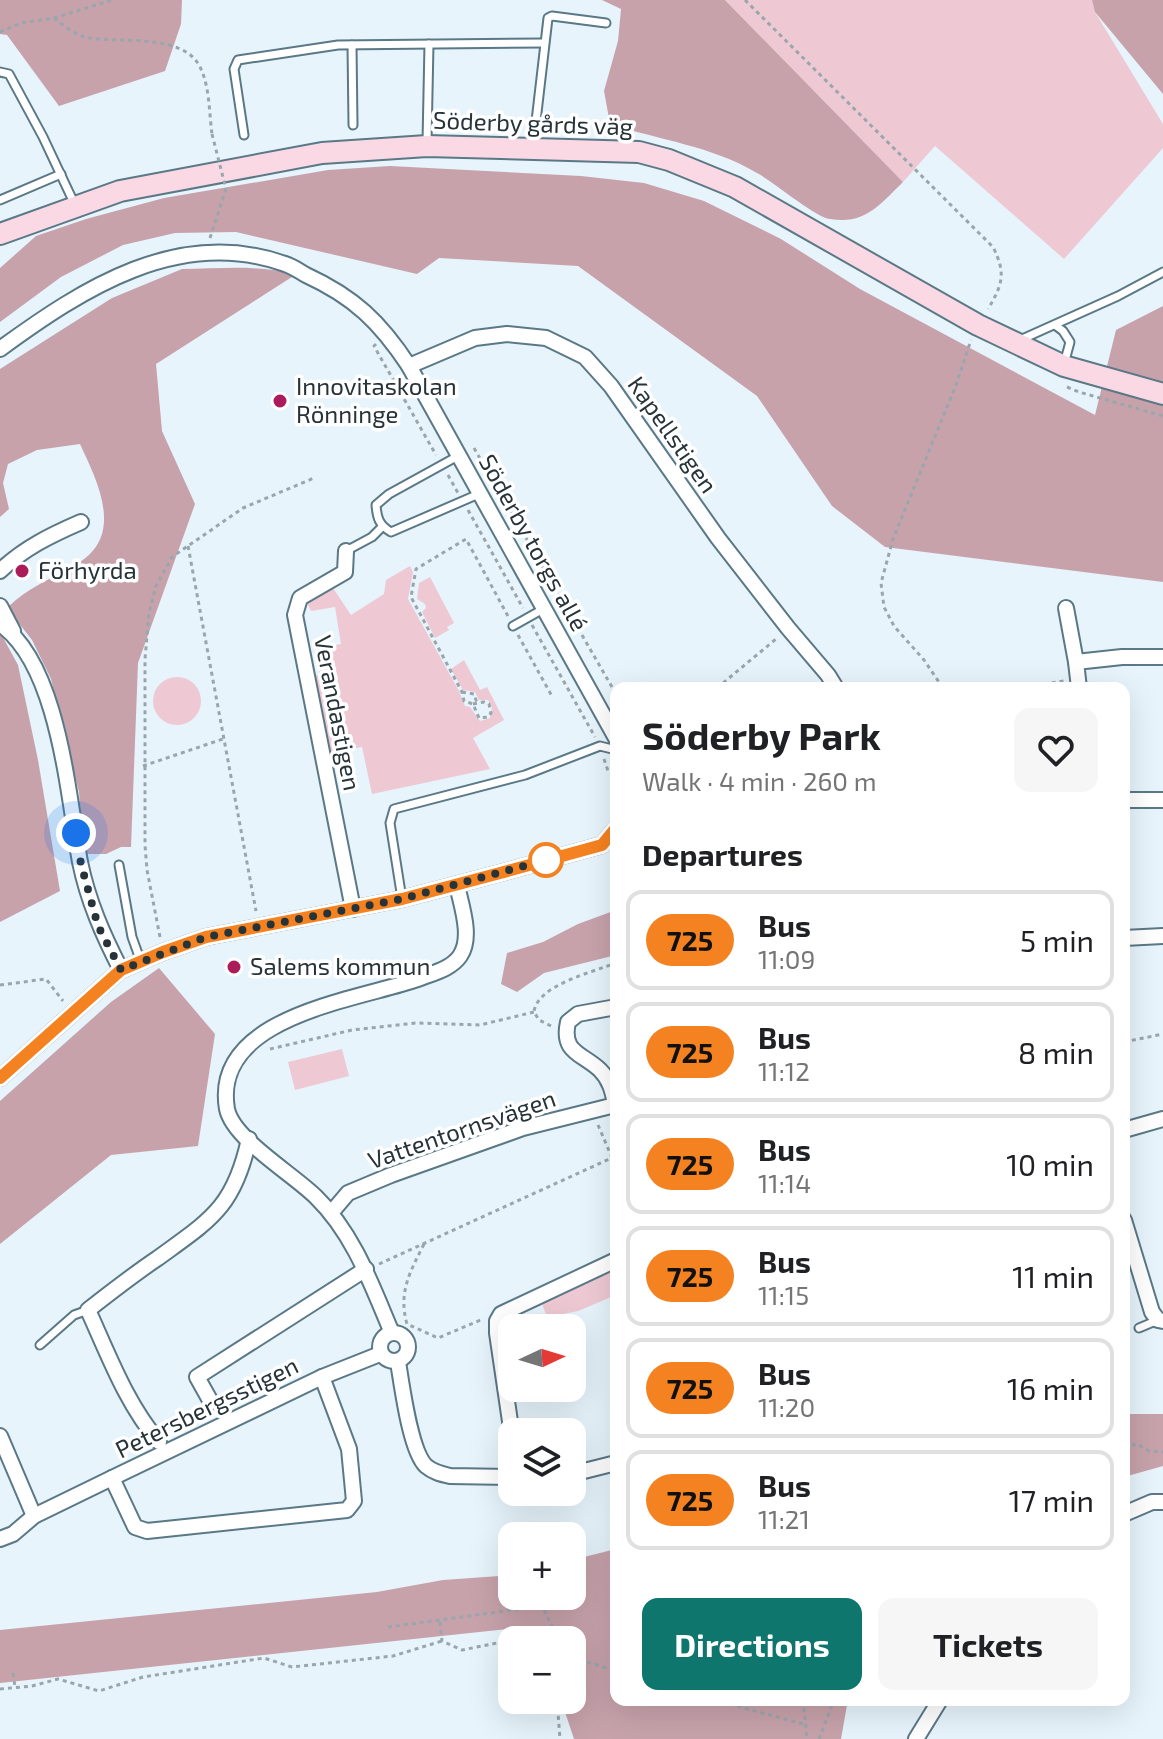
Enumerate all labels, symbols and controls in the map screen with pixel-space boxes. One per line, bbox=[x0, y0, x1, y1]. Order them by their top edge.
street label: Söderby gårds väg bbox=[432, 105, 634, 140]
street label: Kapellstigen bbox=[622, 370, 724, 498]
place label: Innovitaskolan Rönninge bbox=[296, 371, 457, 428]
marker: Innovitaskolan Rönninge bbox=[271, 392, 289, 410]
street label: Söderby torgs allé bbox=[474, 449, 595, 636]
place label: Förhyrda bbox=[38, 555, 137, 584]
marker: Förhyrda bbox=[13, 562, 31, 580]
street label: Verandastigen bbox=[309, 633, 368, 793]
button: heart bbox=[1014, 708, 1098, 792]
text: Söderby Park bbox=[642, 712, 881, 758]
text: Walk · 4 min · 260 m bbox=[642, 765, 877, 796]
your location bbox=[56, 813, 96, 853]
text: Departures bbox=[642, 836, 803, 872]
unlabelled marker bbox=[529, 843, 563, 877]
text: Bus bbox=[758, 907, 811, 943]
text: 5 min bbox=[1020, 922, 1094, 958]
text: 725 bbox=[667, 923, 713, 957]
text: 11:09 bbox=[758, 943, 815, 974]
place label: Salems kommun bbox=[250, 951, 430, 980]
marker: Salems kommun bbox=[225, 958, 243, 976]
text: Bus bbox=[758, 1019, 811, 1055]
text: 8 min bbox=[1018, 1034, 1094, 1070]
text: 725 bbox=[667, 1035, 713, 1069]
text: 11:12 bbox=[758, 1055, 810, 1086]
street label: Vattentornsvägen bbox=[364, 1083, 559, 1174]
text: Bus bbox=[758, 1131, 811, 1167]
text: 10 min bbox=[1006, 1146, 1094, 1182]
text: 725 bbox=[667, 1147, 713, 1181]
text: 11:14 bbox=[758, 1167, 811, 1198]
text: Bus bbox=[758, 1243, 811, 1279]
text: 11 min bbox=[1012, 1258, 1094, 1294]
text: 725 bbox=[667, 1259, 713, 1293]
text: 11:15 bbox=[758, 1279, 809, 1310]
north arrow bbox=[498, 1314, 586, 1402]
map controls bbox=[498, 1314, 586, 1714]
street label: Petersbergsstigen bbox=[110, 1350, 303, 1463]
text: Bus bbox=[758, 1355, 811, 1391]
text: 16 min bbox=[1007, 1370, 1094, 1406]
text: 725 bbox=[667, 1371, 713, 1405]
text: 11:20 bbox=[758, 1391, 815, 1422]
button: layers bbox=[498, 1418, 586, 1506]
text: Bus bbox=[758, 1467, 811, 1503]
text: 17 min bbox=[1009, 1482, 1094, 1518]
text: 725 bbox=[667, 1483, 713, 1517]
text: 11:21 bbox=[758, 1503, 810, 1534]
button: + bbox=[498, 1522, 586, 1610]
button: Directions bbox=[642, 1598, 862, 1690]
button: Tickets bbox=[878, 1598, 1098, 1690]
button: − bbox=[498, 1626, 586, 1714]

